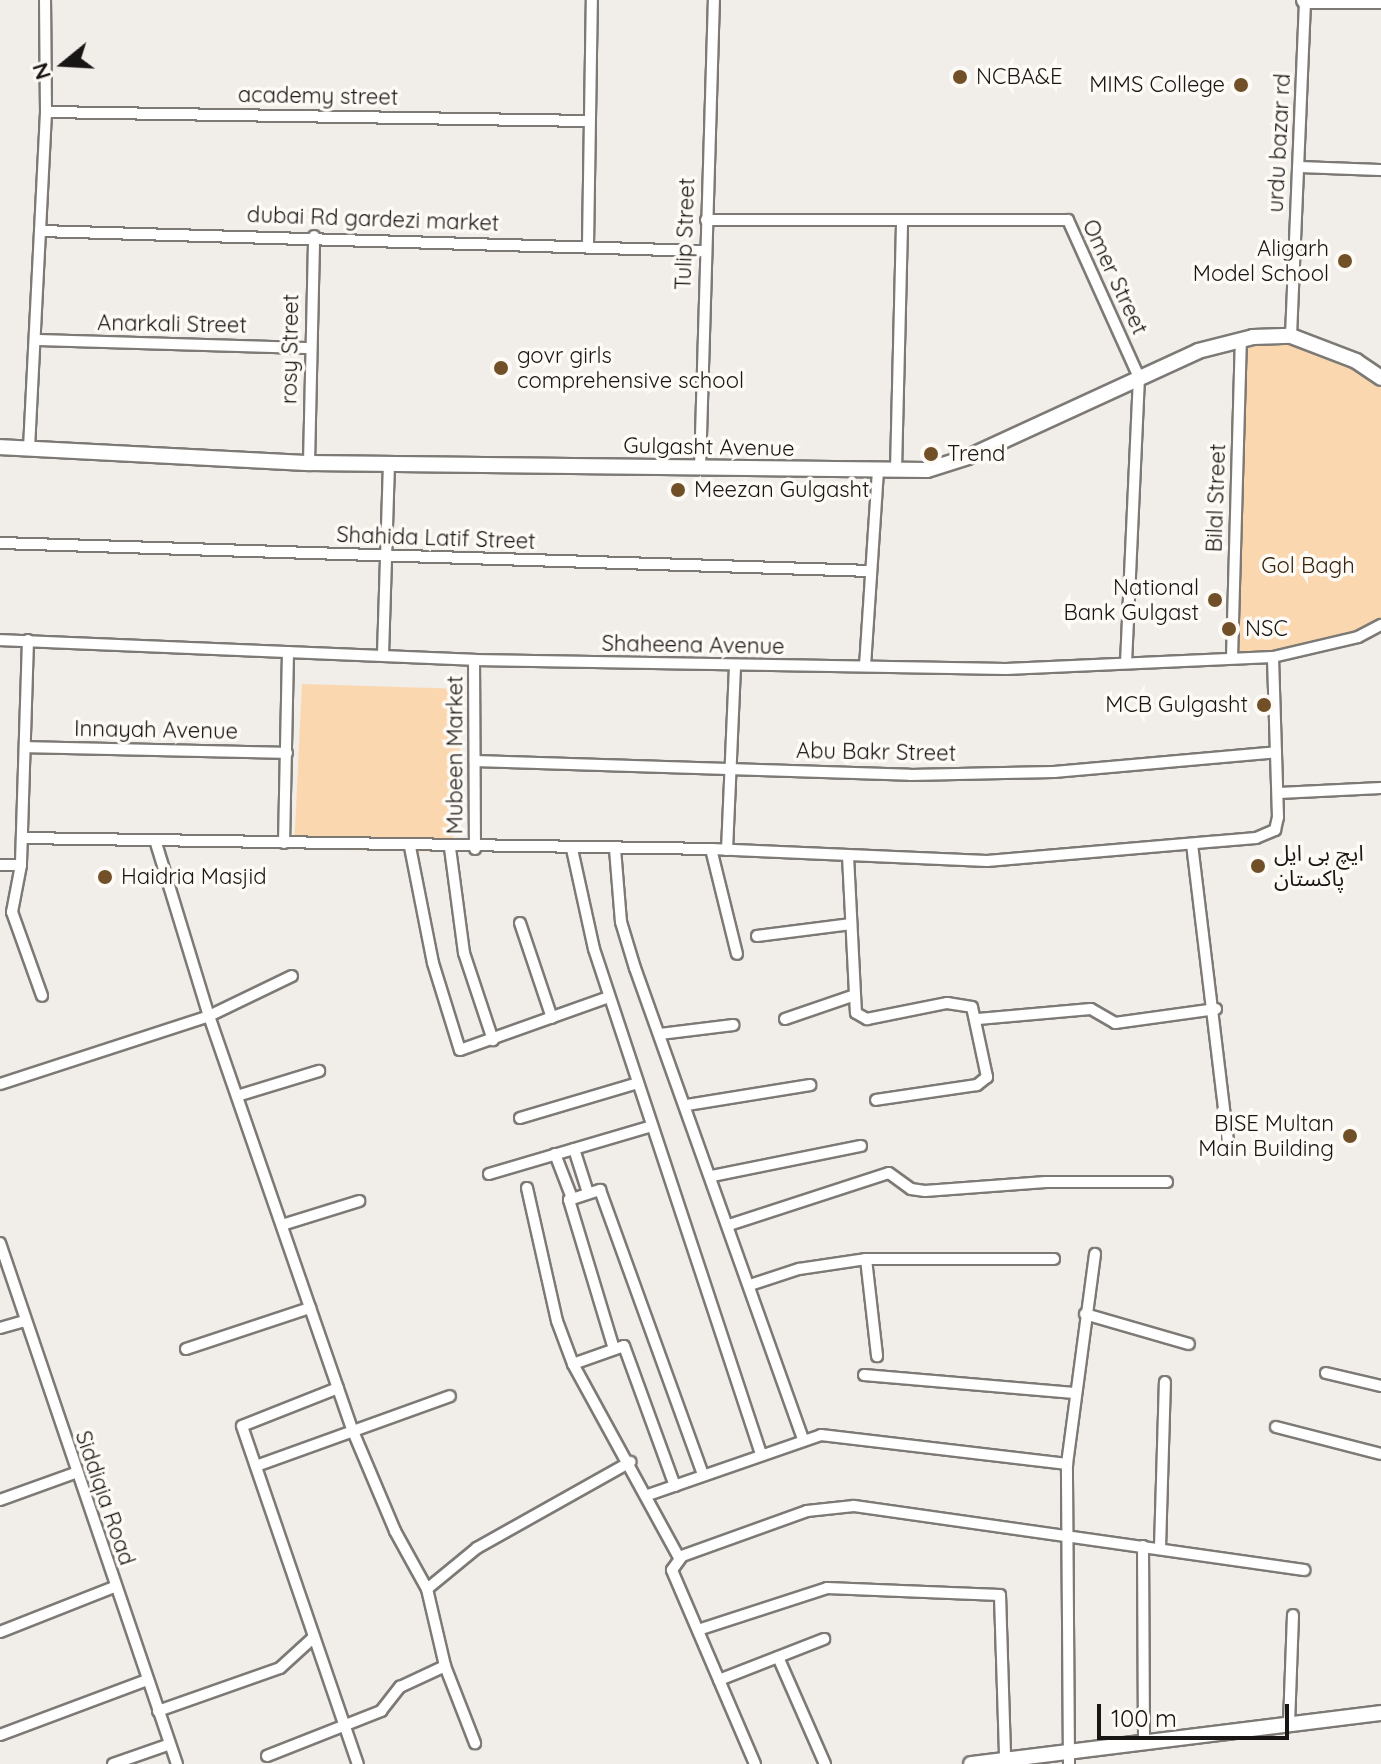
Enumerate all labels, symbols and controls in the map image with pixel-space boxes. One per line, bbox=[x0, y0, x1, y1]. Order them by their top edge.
north arrow bbox=[24, 24, 104, 104]
text: N bbox=[25, 59, 57, 83]
place label: NCBA&E bbox=[976, 64, 1062, 90]
marker: NCBA&E bbox=[951, 68, 969, 86]
place label: MIMS College bbox=[1089, 72, 1225, 98]
street label: urdu bazar rd bbox=[1262, 73, 1296, 213]
marker: MIMS College bbox=[1232, 76, 1250, 94]
street label: academy street bbox=[238, 81, 398, 111]
street label: Tulip Street bbox=[670, 177, 700, 291]
street label: dubai Rd gardezi market bbox=[246, 201, 500, 237]
street label: Omer Street bbox=[1077, 215, 1153, 339]
place label: Aligarh Model School bbox=[1193, 235, 1329, 286]
marker: Aligarh Model School bbox=[1336, 252, 1354, 270]
street label: rosy Street bbox=[276, 294, 304, 404]
street label: Anarkali Street bbox=[97, 309, 247, 339]
place label: govr girls comprehensive school bbox=[517, 342, 744, 394]
marker: govr girls comprehensive school bbox=[492, 359, 510, 377]
street label: Gulgasht Avenue bbox=[623, 432, 795, 462]
place label: Trend bbox=[947, 441, 1005, 467]
street label: Bilal Street bbox=[1201, 443, 1231, 553]
marker: Trend bbox=[922, 445, 940, 463]
place label: Meezan Gulgasht bbox=[694, 477, 870, 503]
marker: Meezan Gulgasht bbox=[669, 481, 687, 499]
street label: Shahida Latif Street bbox=[336, 521, 536, 555]
park label: Gol Bagh bbox=[1261, 553, 1355, 579]
place label: National Bank Gulgast bbox=[1063, 574, 1199, 626]
marker: National Bank Gulgast bbox=[1206, 591, 1224, 609]
place label: NSC bbox=[1245, 616, 1288, 642]
marker: NSC bbox=[1220, 620, 1238, 638]
street label: Shaheena Avenue bbox=[601, 630, 785, 660]
street label: Mubeen Market bbox=[442, 676, 468, 834]
place label: MCB Gulgasht bbox=[1105, 692, 1248, 718]
marker: MCB Gulgasht bbox=[1255, 696, 1273, 714]
street label: Innayah Avenue bbox=[74, 715, 238, 745]
street label: Abu Bakr Street bbox=[796, 737, 956, 767]
place label: ایچ بی ایل پاکستان bbox=[1274, 840, 1364, 892]
marker: ایچ بی ایل پاکستان bbox=[1249, 857, 1267, 875]
place label: Haidria Masjid bbox=[121, 864, 267, 890]
marker: Haidria Masjid bbox=[96, 868, 114, 886]
place label: BISE Multan Main Building bbox=[1198, 1110, 1334, 1162]
marker: BISE Multan Main Building bbox=[1341, 1127, 1359, 1145]
street label: Siddiqia Road bbox=[70, 1427, 140, 1569]
scale bar bbox=[1101, 1688, 1293, 1738]
text: 100 m bbox=[1111, 1703, 1177, 1733]

